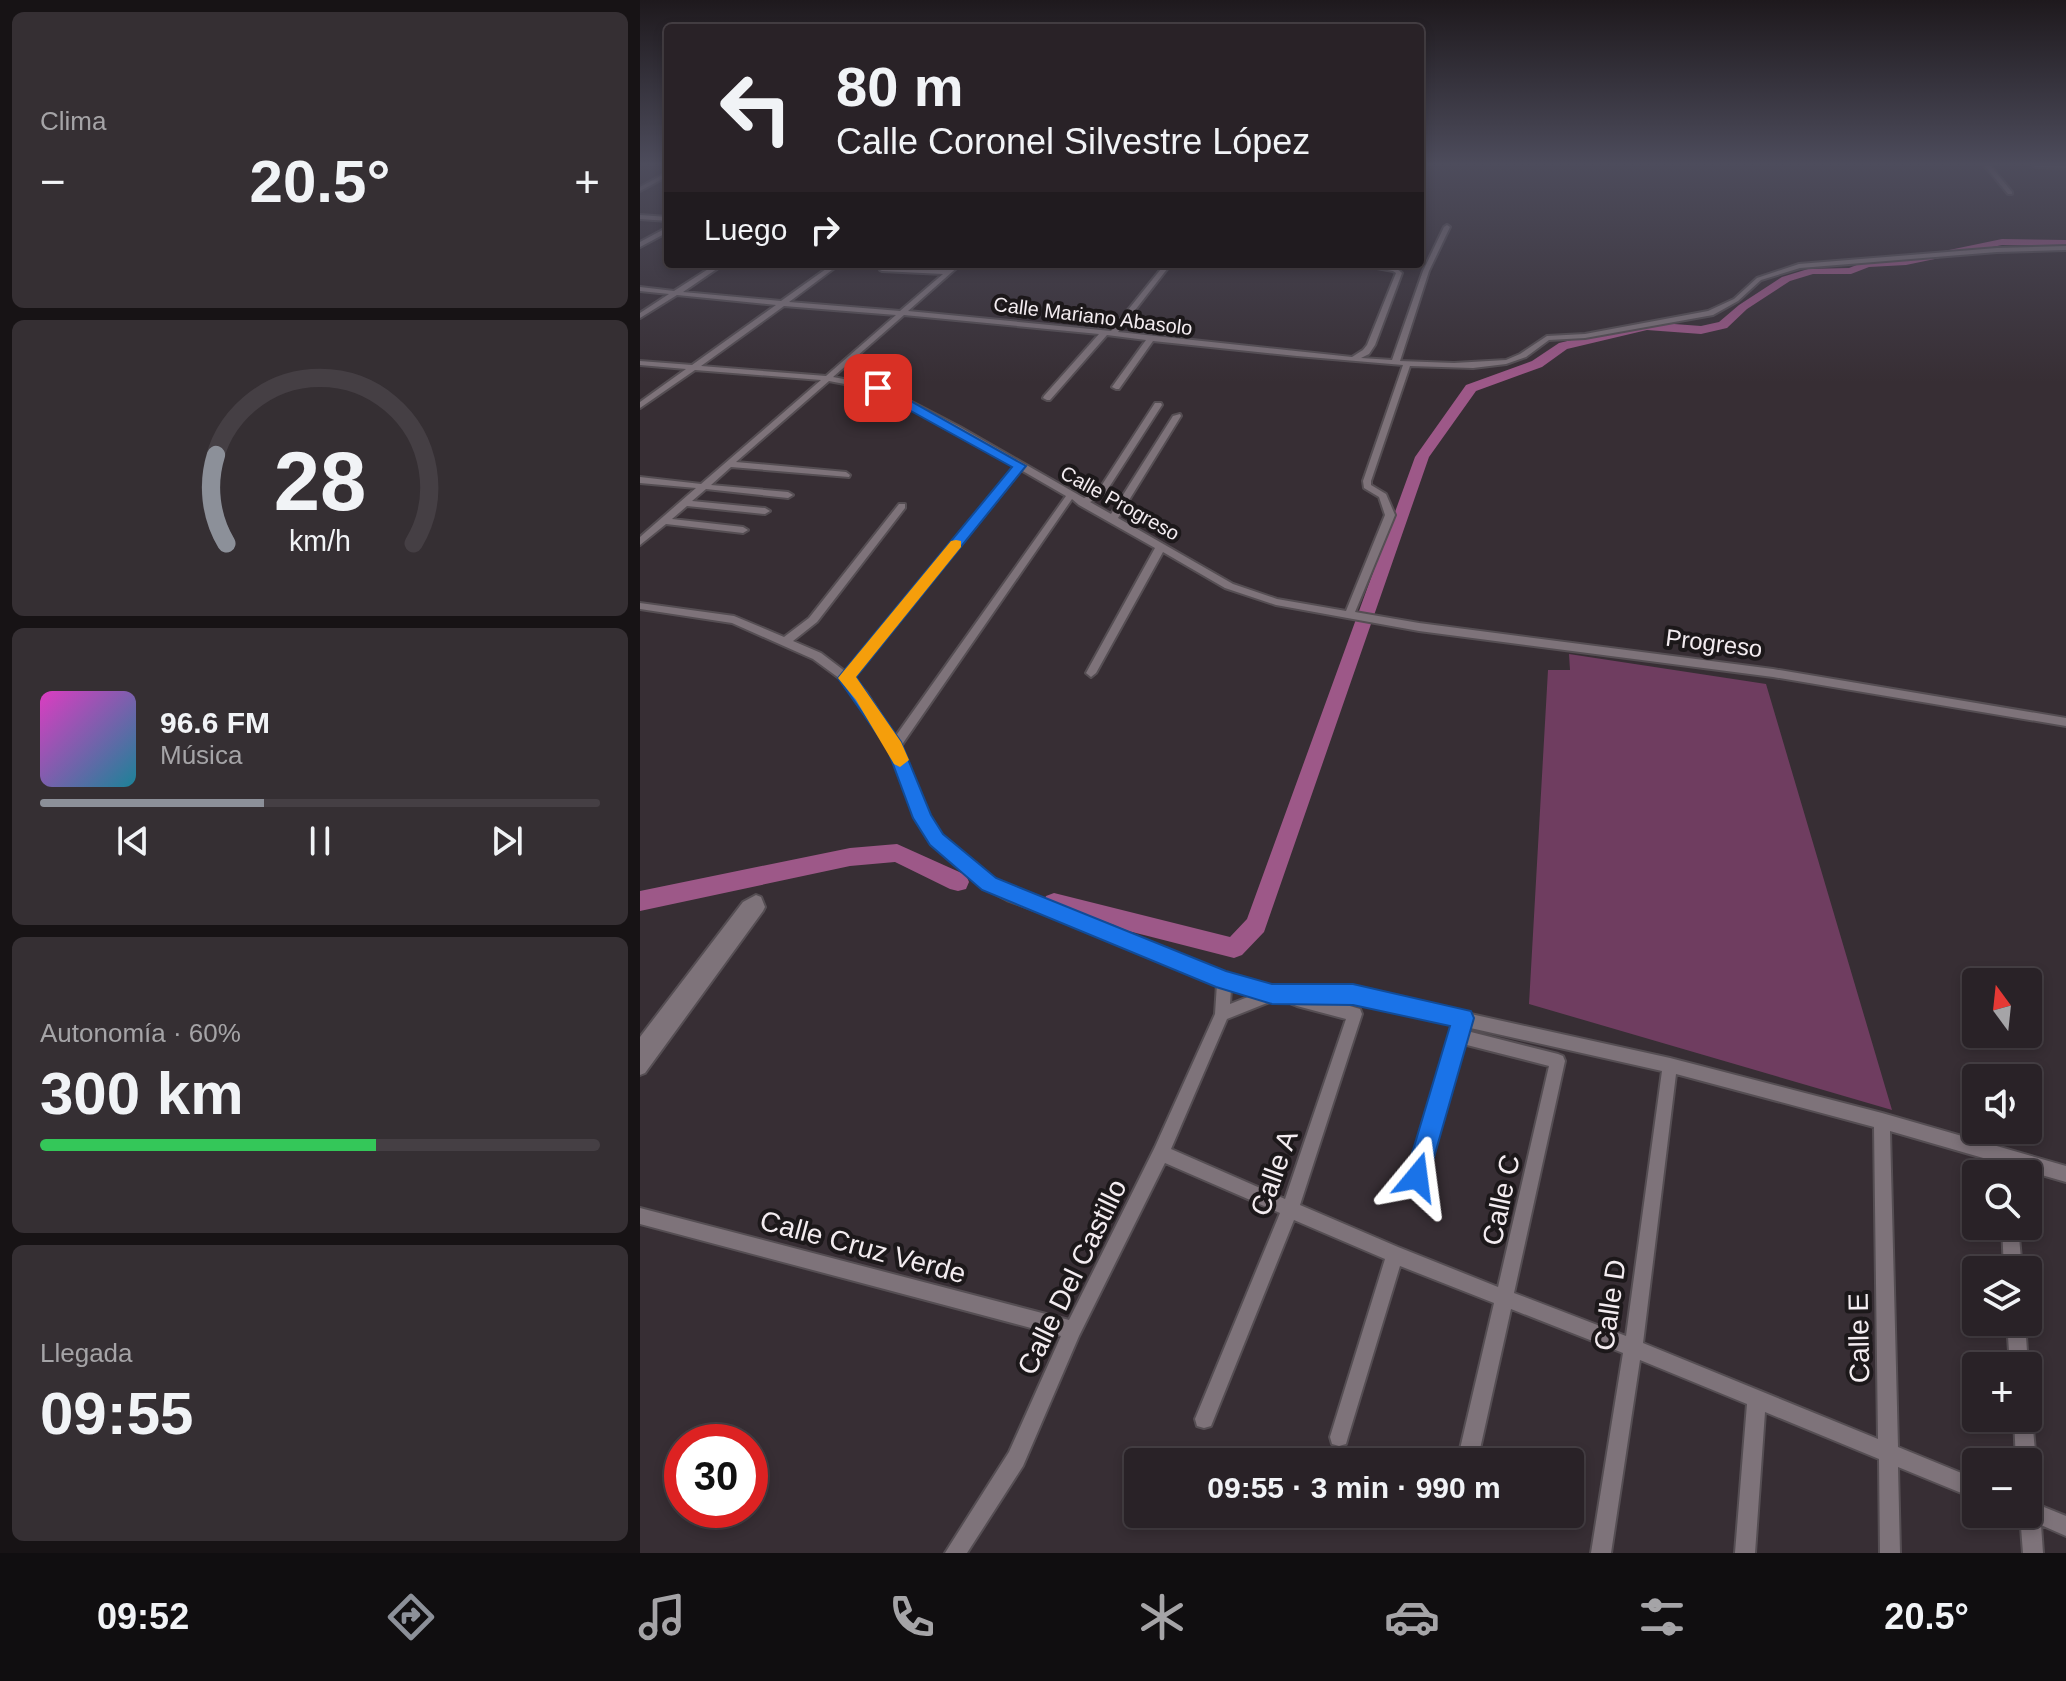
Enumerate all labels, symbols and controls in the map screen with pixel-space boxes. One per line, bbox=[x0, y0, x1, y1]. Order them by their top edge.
text: 80 m bbox=[836, 55, 964, 118]
icon: left bbox=[704, 56, 808, 160]
text: Clima bbox=[40, 106, 106, 136]
text: Calle Coronel Silvestre López bbox=[836, 121, 1310, 162]
text: 20.5° bbox=[250, 148, 390, 215]
text: − bbox=[40, 157, 66, 206]
text: + bbox=[574, 157, 600, 206]
icon: right bbox=[803, 208, 847, 252]
text: Luego bbox=[704, 213, 787, 246]
street label: Calle Mariano Abasolo bbox=[992, 293, 1194, 339]
pin bbox=[844, 354, 912, 422]
icon: arrive bbox=[856, 366, 900, 410]
text: 28 bbox=[274, 435, 366, 528]
street label: Calle Progreso bbox=[1057, 461, 1183, 545]
text: km/h bbox=[289, 525, 351, 557]
street label: Progreso bbox=[1664, 624, 1764, 662]
text: 96.6 FM bbox=[160, 706, 270, 739]
text: Música bbox=[160, 740, 242, 770]
icon: previous bbox=[111, 819, 155, 863]
icon: pause bbox=[298, 819, 342, 863]
icon: next bbox=[485, 819, 529, 863]
north arrow bbox=[1962, 968, 2042, 1048]
map controls bbox=[1962, 968, 2042, 1528]
text: Autonomía · 60% bbox=[40, 1018, 241, 1048]
text: 300 km bbox=[40, 1060, 244, 1127]
button: sound bbox=[1962, 1064, 2042, 1144]
street label: Calle A bbox=[1244, 1126, 1304, 1220]
position arrow bbox=[1375, 1135, 1459, 1219]
street label: Calle C bbox=[1476, 1152, 1526, 1248]
button: search bbox=[1962, 1160, 2042, 1240]
street label: Calle Del Castillo bbox=[1011, 1174, 1133, 1380]
street label: Calle Cruz Verde bbox=[757, 1205, 969, 1289]
button: layers bbox=[1962, 1256, 2042, 1336]
street label: Calle D bbox=[1588, 1257, 1632, 1353]
street label: Calle E bbox=[1843, 1293, 1875, 1383]
text: Llegada bbox=[40, 1338, 133, 1368]
button: + bbox=[1962, 1352, 2042, 1432]
text: 09:55 bbox=[40, 1380, 193, 1447]
speed limit sign: 30 bbox=[664, 1424, 768, 1528]
button: − bbox=[1962, 1448, 2042, 1528]
text: 09:55 · 3 min · 990 m bbox=[1207, 1471, 1501, 1504]
icon: directions bbox=[383, 1589, 439, 1645]
icon: music bbox=[634, 1589, 690, 1645]
icon: phone bbox=[884, 1589, 940, 1645]
icon: climate bbox=[1134, 1589, 1190, 1645]
icon: car bbox=[1384, 1589, 1440, 1645]
icon: filters bbox=[1634, 1589, 1690, 1645]
text: 09:52 bbox=[97, 1596, 189, 1637]
text: 20.5° bbox=[1884, 1596, 1969, 1637]

